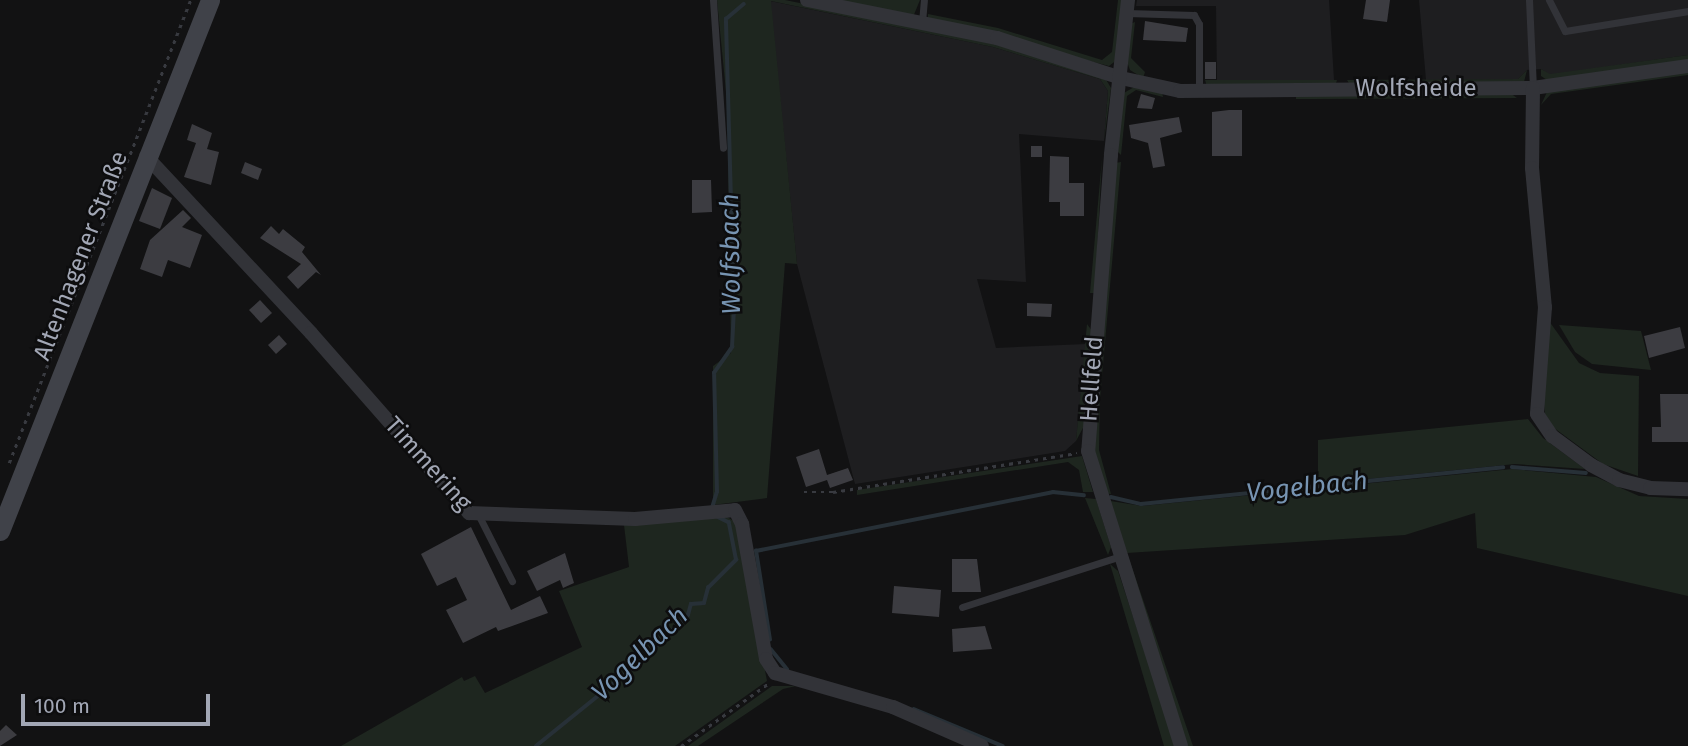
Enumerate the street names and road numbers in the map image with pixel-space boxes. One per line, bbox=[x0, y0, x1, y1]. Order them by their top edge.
street label: Wolfsheide bbox=[1355, 75, 1477, 103]
street label: Altenhagener Straße bbox=[28, 147, 134, 365]
street label: Hellfeld bbox=[1075, 335, 1109, 423]
street label: Timmering bbox=[378, 411, 478, 517]

